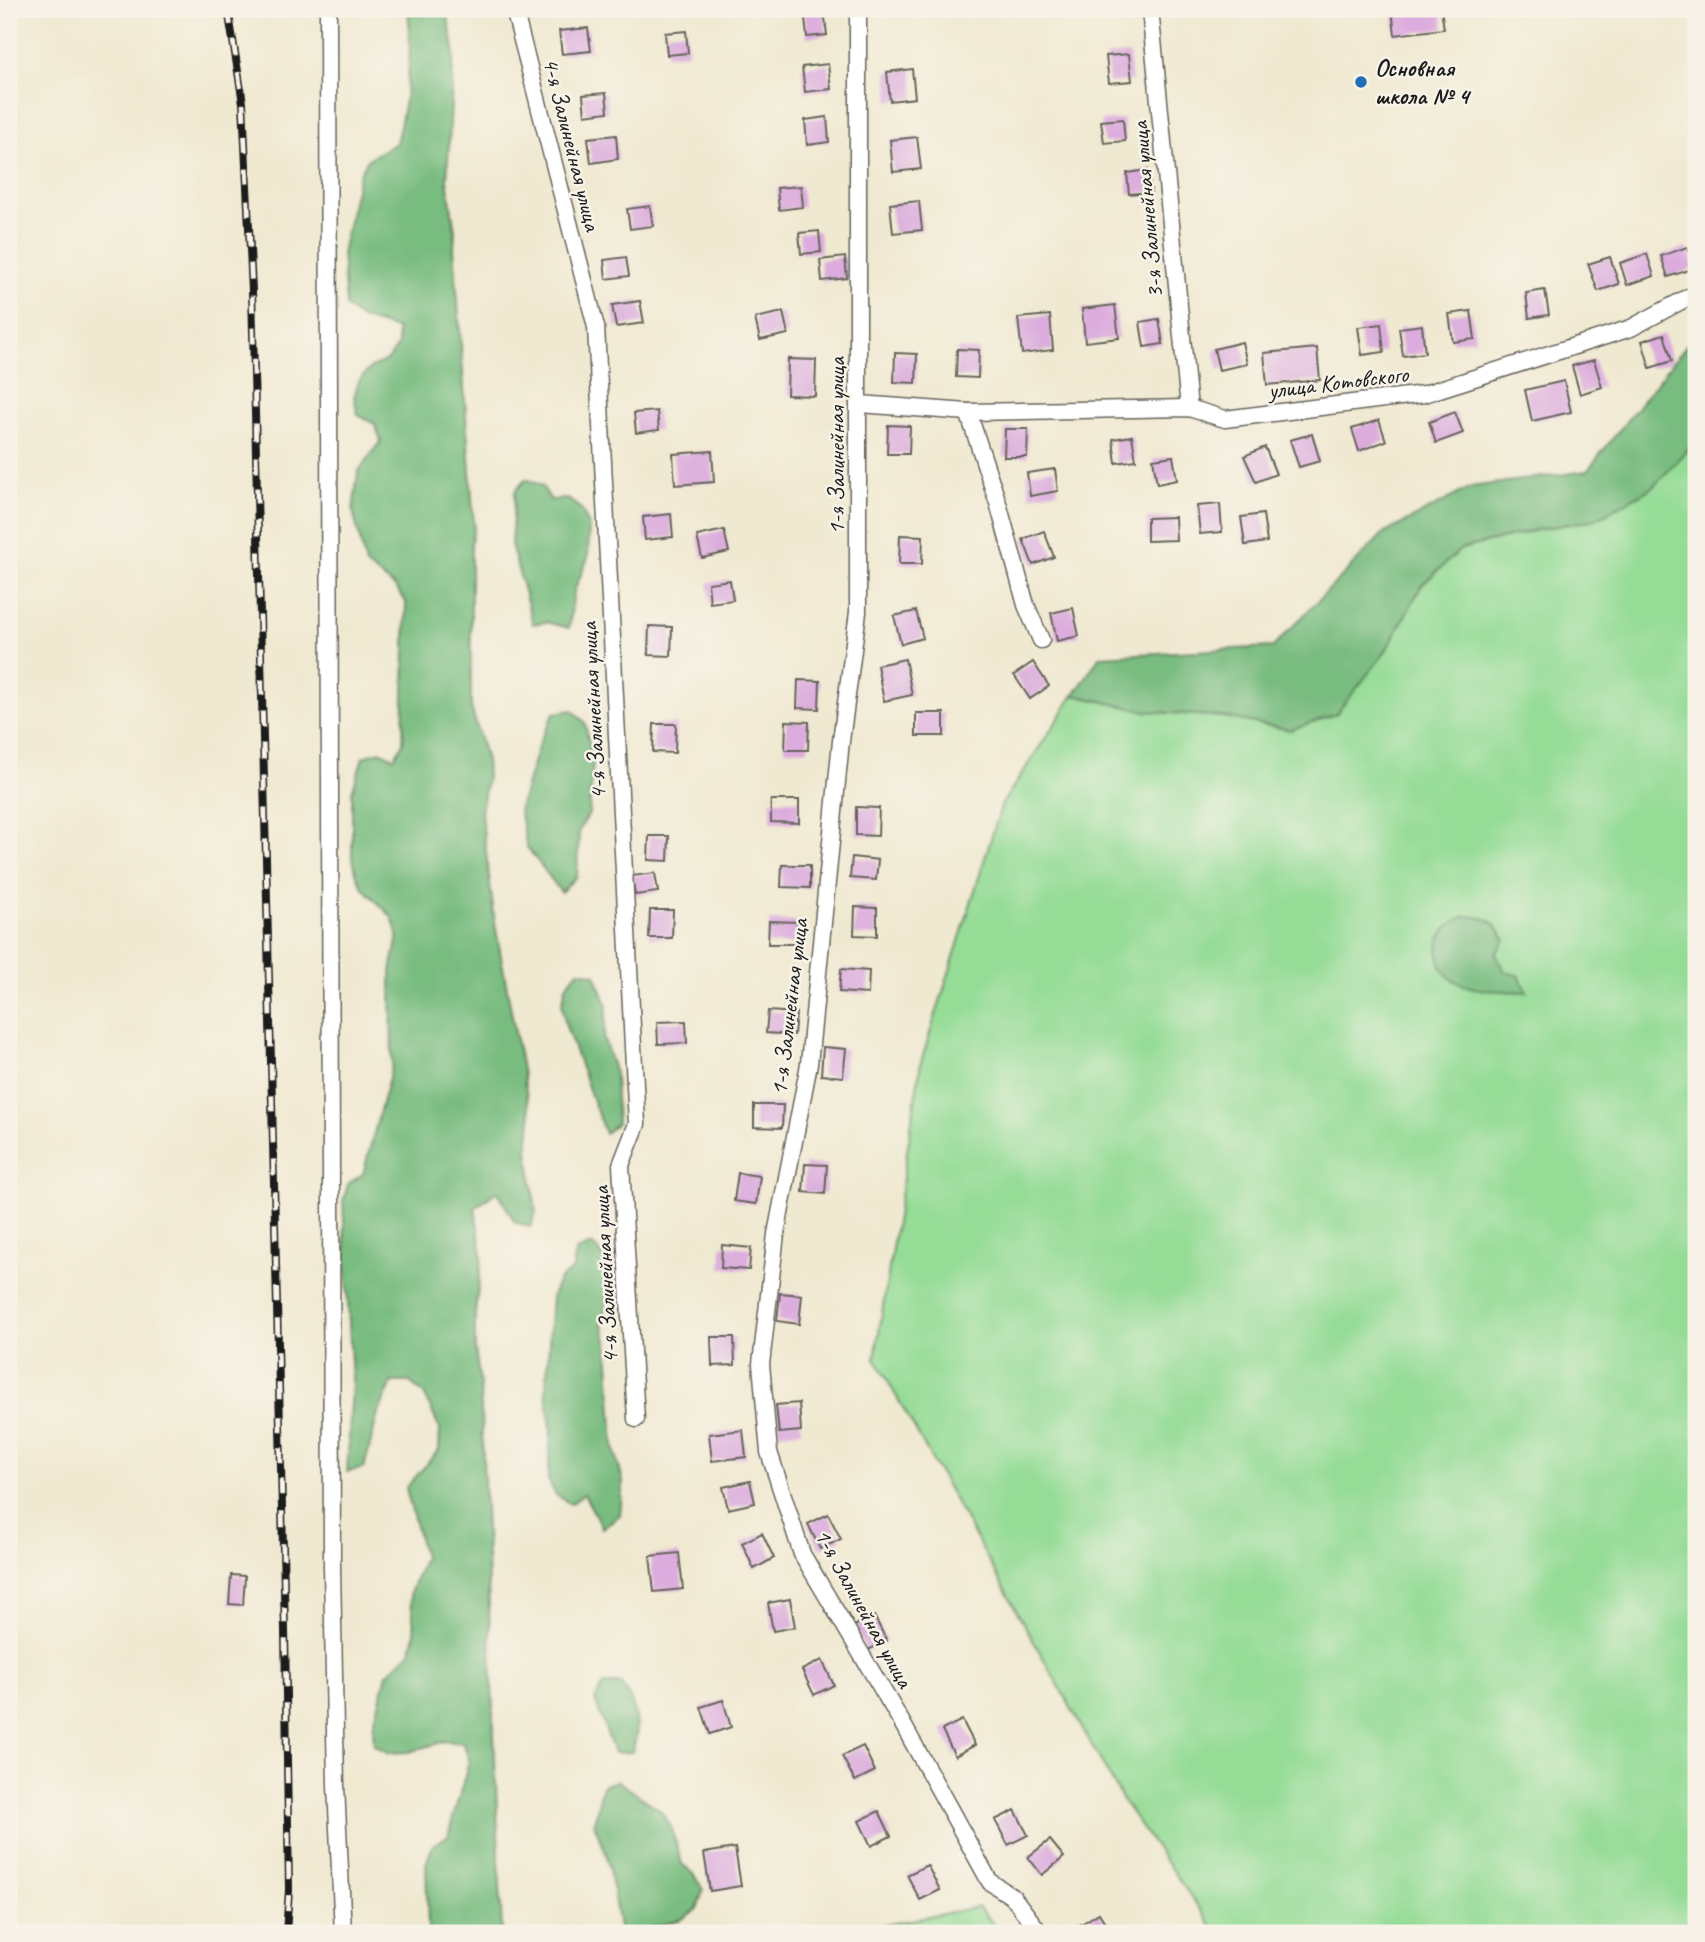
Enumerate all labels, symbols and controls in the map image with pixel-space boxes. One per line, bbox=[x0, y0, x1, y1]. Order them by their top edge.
place label: Основная школа № 4 bbox=[1375, 53, 1472, 111]
street label: 4-я Залинейная улица bbox=[536, 54, 608, 235]
marker: Основная школа № 4 bbox=[1353, 74, 1369, 90]
street label: 3-я Залинейная улица bbox=[1124, 119, 1170, 300]
street label: 1-я Залинейная улица bbox=[821, 356, 851, 535]
street label: улица Котовского bbox=[1264, 358, 1411, 406]
street label: 4-я Залинейная улица bbox=[573, 620, 613, 800]
street label: 1-я Залинейная улица bbox=[763, 916, 815, 1097]
street label: 4-я Залинейная улица bbox=[585, 1184, 625, 1364]
street label: 1-я Залинейная улица bbox=[808, 1523, 921, 1694]

